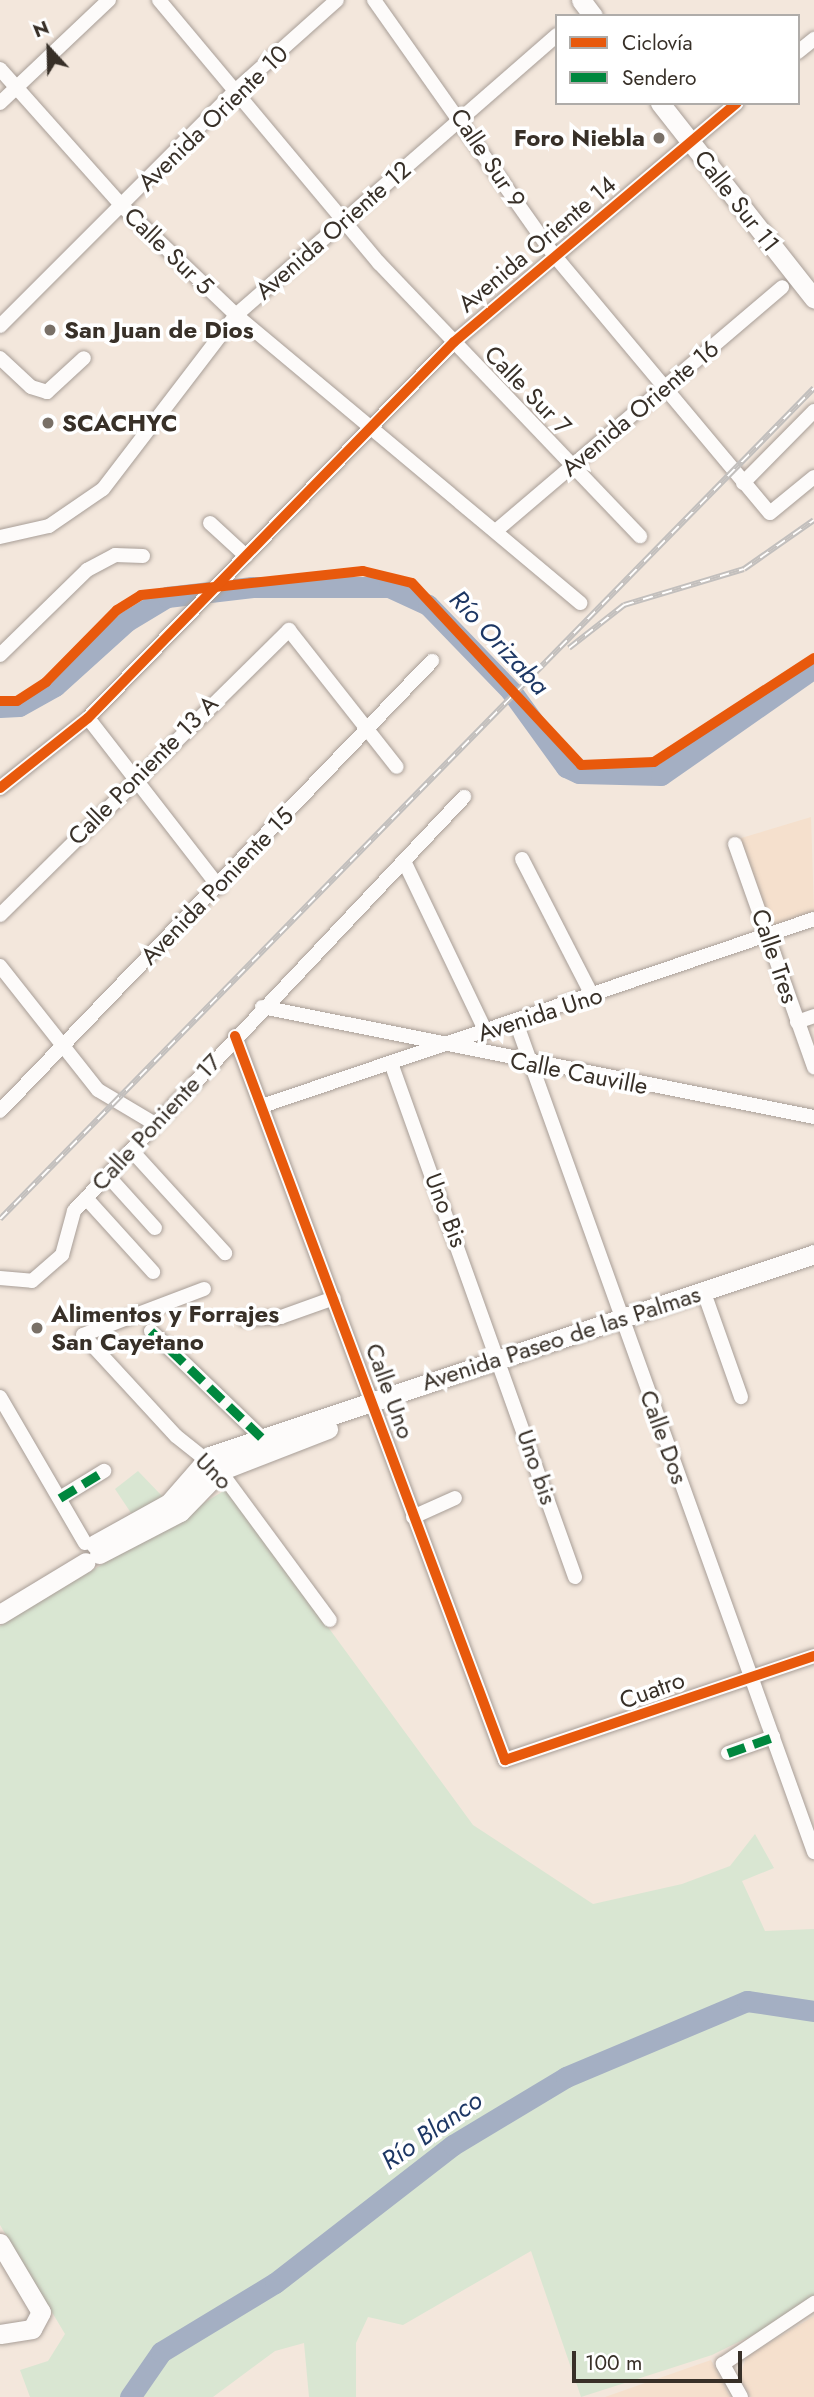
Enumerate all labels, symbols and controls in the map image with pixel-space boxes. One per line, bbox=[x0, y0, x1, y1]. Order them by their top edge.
north arrow bbox=[14, 14, 84, 84]
text: N bbox=[29, 14, 53, 44]
legend bbox=[555, 14, 800, 105]
text: Ciclovía bbox=[622, 28, 693, 58]
street label: Avenida Oriente 10 bbox=[132, 39, 294, 197]
text: Sendero bbox=[622, 63, 697, 93]
street label: Calle Sur 9 bbox=[444, 103, 532, 213]
place label: Foro Niebla bbox=[514, 124, 645, 152]
marker: Foro Niebla bbox=[651, 130, 667, 146]
street label: Calle Sur 11 bbox=[688, 144, 786, 258]
street label: Avenida Oriente 12 bbox=[249, 155, 417, 305]
street label: Avenida Oriente 14 bbox=[452, 170, 622, 318]
street label: Calle Sur 5 bbox=[118, 201, 220, 301]
place label: San Juan de Dios bbox=[64, 316, 254, 344]
marker: San Juan de Dios bbox=[42, 322, 58, 338]
street label: Avenida Oriente 16 bbox=[555, 334, 725, 482]
street label: Calle Sur 7 bbox=[479, 340, 577, 440]
place label: SCACHYC bbox=[62, 409, 178, 437]
marker: SCACHYC bbox=[40, 415, 56, 431]
water label: Río Orizaba bbox=[443, 584, 555, 702]
street label: Calle Poniente 13 A bbox=[62, 689, 224, 851]
street label: Avenida Poniente 15 bbox=[135, 801, 299, 971]
street label: Calle Tres bbox=[745, 905, 805, 1007]
street label: Avenida Uno bbox=[474, 980, 606, 1048]
street label: Calle Cauville bbox=[508, 1046, 650, 1100]
street label: Calle Poniente 17 bbox=[85, 1048, 227, 1196]
street label: Uno Bis bbox=[419, 1169, 473, 1251]
street label: Avenida Paseo de las Palmas bbox=[418, 1279, 704, 1397]
place label: Alimentos y Forrajes San Cayetano bbox=[51, 1300, 279, 1356]
marker: Alimentos y Forrajes San Cayetano bbox=[29, 1320, 45, 1336]
street label: Calle Uno bbox=[359, 1339, 421, 1443]
street label: Calle Dos bbox=[634, 1386, 694, 1488]
street label: Uno bis bbox=[511, 1426, 563, 1508]
street label: Uno bbox=[189, 1446, 239, 1496]
street label: Cuatro bbox=[615, 1665, 689, 1715]
water label: Río Blanco bbox=[376, 2085, 488, 2177]
scale bar bbox=[576, 2338, 746, 2382]
text: 100 m bbox=[585, 2348, 642, 2378]

